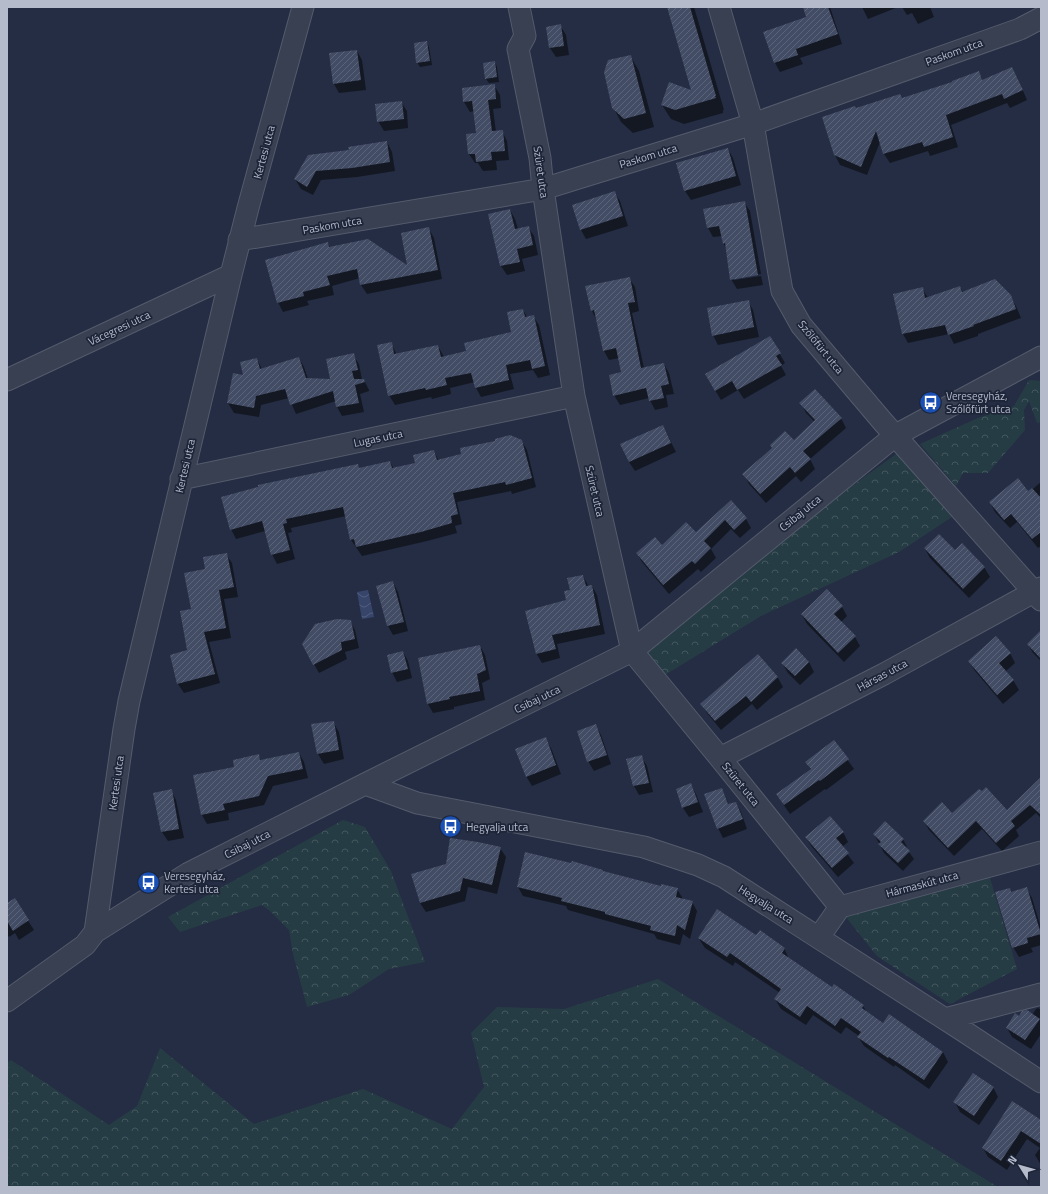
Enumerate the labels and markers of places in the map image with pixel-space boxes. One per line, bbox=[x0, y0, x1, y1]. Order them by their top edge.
place label: Veresegyház, Szőlőfürt utca bbox=[946, 388, 1011, 417]
bus stop icon: Veresegyház, Szőlőfürt utca bbox=[917, 389, 943, 415]
bus stop icon: Hegyalja utca bbox=[438, 814, 464, 840]
place label: Hegyalja utca bbox=[466, 819, 529, 835]
place label: Veresegyház, Kertesi utca bbox=[164, 868, 225, 897]
bus stop icon: Veresegyház, Kertesi utca bbox=[136, 869, 162, 895]

